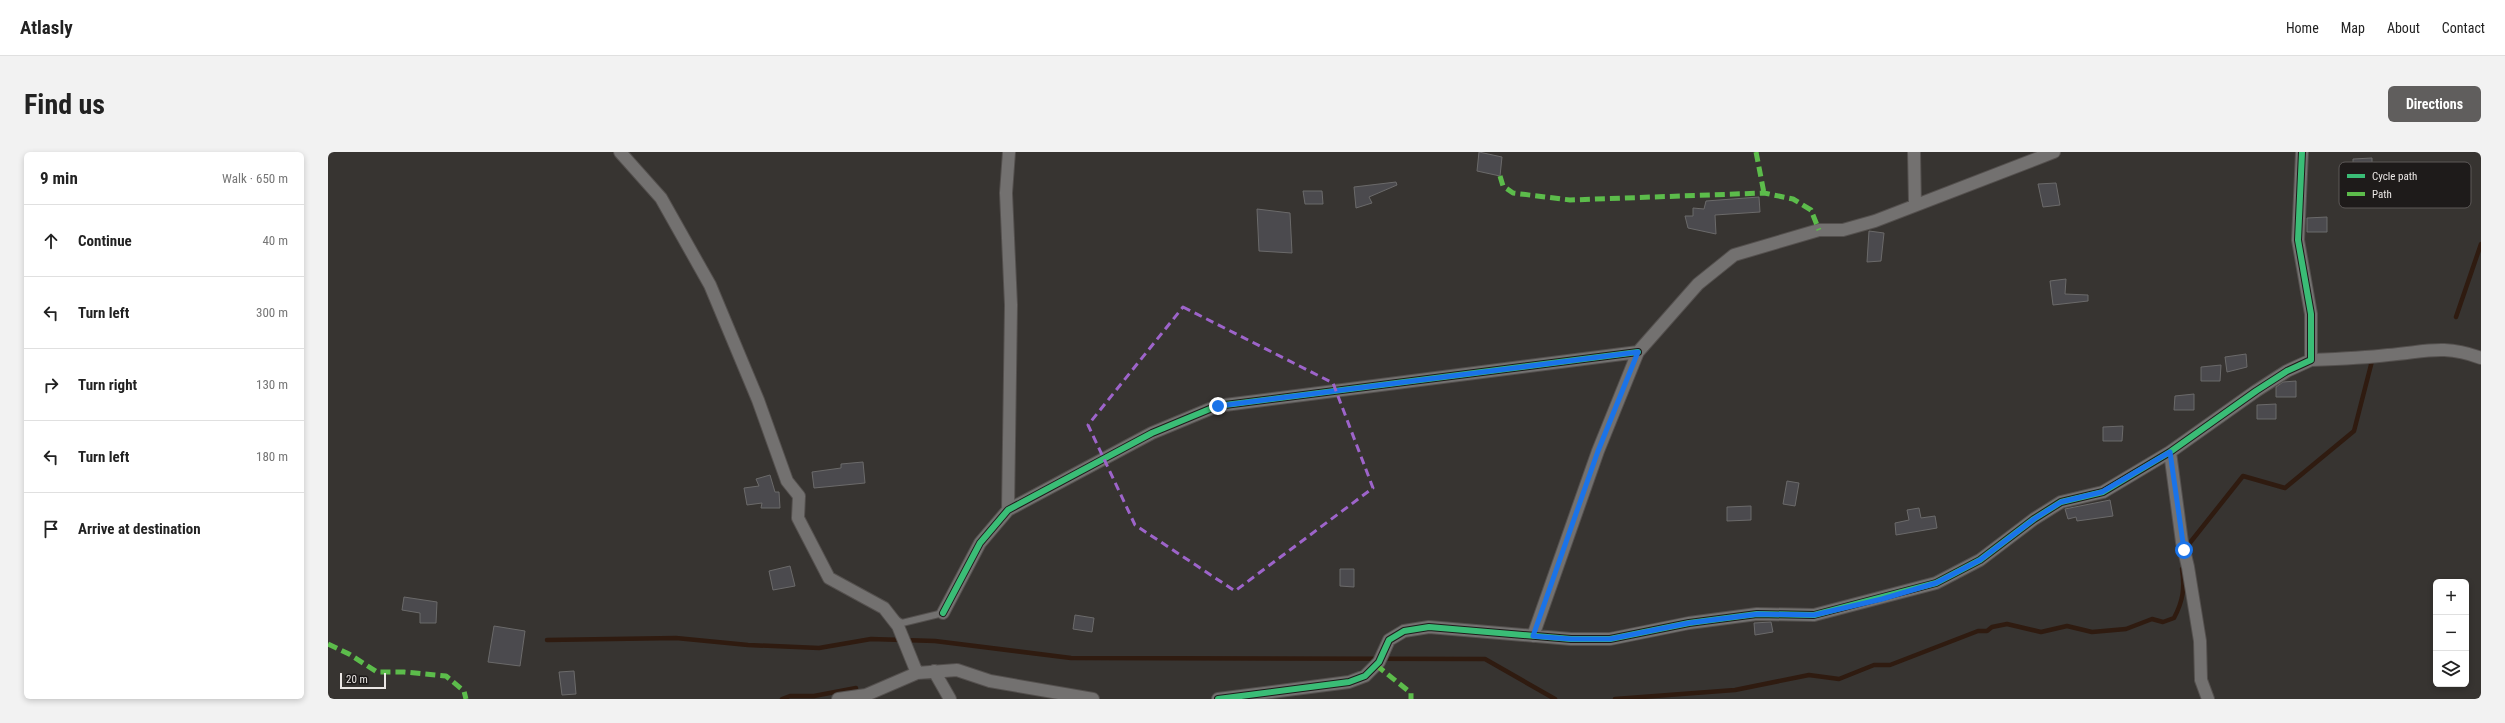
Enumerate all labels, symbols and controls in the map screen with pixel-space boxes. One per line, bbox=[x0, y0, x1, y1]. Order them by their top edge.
text: Atlasly bbox=[20, 16, 73, 39]
text: Home bbox=[2286, 20, 2319, 36]
text: Map bbox=[2341, 20, 2365, 36]
text: About bbox=[2387, 20, 2420, 36]
text: Contact bbox=[2442, 20, 2485, 36]
button: Directions bbox=[2388, 86, 2481, 122]
text: Find us bbox=[24, 88, 105, 121]
legend bbox=[2339, 162, 2471, 208]
text: 9 min bbox=[40, 168, 78, 188]
text: Cycle path bbox=[2372, 170, 2417, 183]
text: Walk · 650 m bbox=[222, 171, 288, 186]
text: Path bbox=[2372, 188, 2392, 201]
icon: ahead bbox=[40, 230, 62, 252]
text: Continue bbox=[78, 232, 132, 250]
text: 40 m bbox=[262, 233, 288, 248]
icon: left bbox=[40, 302, 62, 324]
text: Turn left bbox=[78, 304, 129, 322]
text: 300 m bbox=[256, 305, 288, 320]
icon: right bbox=[40, 374, 62, 396]
text: Turn right bbox=[78, 376, 137, 394]
text: 130 m bbox=[256, 377, 288, 392]
route end bbox=[1209, 397, 1227, 415]
icon: left bbox=[40, 446, 62, 468]
text: Turn left bbox=[78, 448, 129, 466]
text: 180 m bbox=[256, 449, 288, 464]
icon: arrive bbox=[40, 518, 62, 540]
text: Arrive at destination bbox=[78, 520, 201, 538]
route start bbox=[2175, 541, 2193, 559]
map controls bbox=[2433, 579, 2469, 687]
button: + bbox=[2433, 579, 2469, 615]
button: − bbox=[2433, 615, 2469, 651]
button: layers bbox=[2433, 651, 2469, 687]
scale bar bbox=[340, 671, 386, 690]
text: 20 m bbox=[346, 673, 368, 686]

